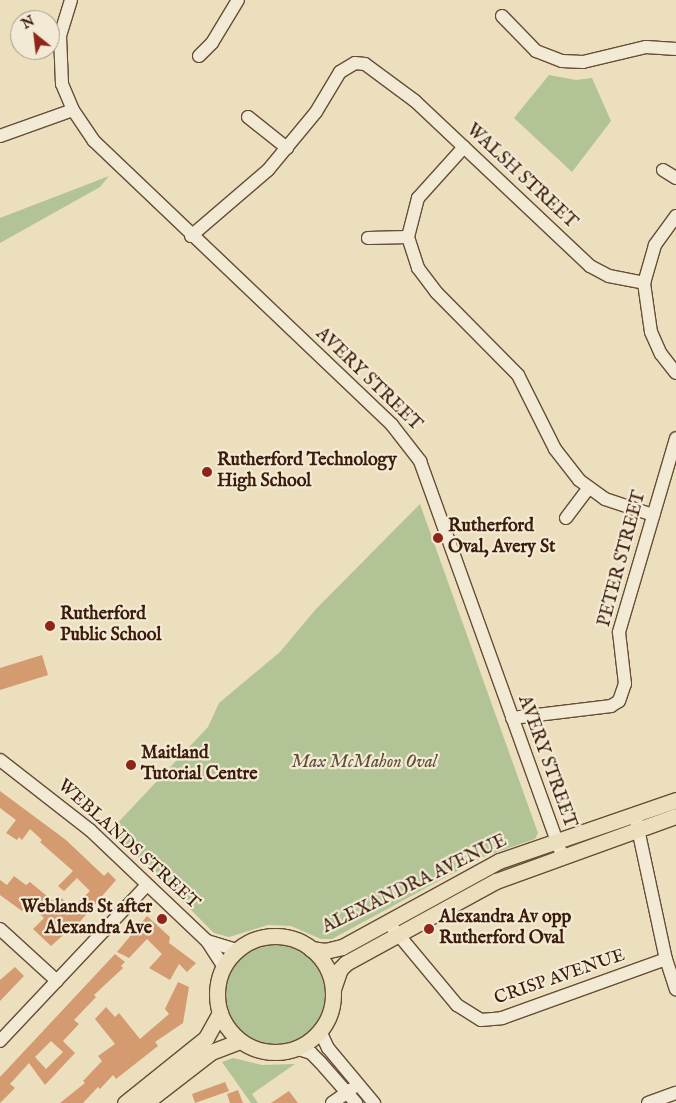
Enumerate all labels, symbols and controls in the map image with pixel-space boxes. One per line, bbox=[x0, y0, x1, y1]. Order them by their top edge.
north arrow bbox=[10, 10, 60, 60]
text: N bbox=[19, 12, 38, 34]
street label: WALSH STREET bbox=[461, 120, 581, 234]
street label: AVERY STREET bbox=[310, 324, 426, 436]
place label: Rutherford Technology High School bbox=[217, 451, 397, 494]
marker: Rutherford Technology High School bbox=[201, 466, 213, 478]
street label: PETER STREET bbox=[594, 489, 652, 629]
place label: Rutherford Oval, Avery St bbox=[448, 517, 555, 560]
marker: Rutherford Oval, Avery St bbox=[432, 532, 444, 544]
place label: Rutherford Public School bbox=[60, 605, 161, 648]
marker: Rutherford Public School bbox=[44, 620, 56, 632]
street label: AVERY STREET bbox=[512, 693, 580, 831]
place label: Maitland Tutorial Centre bbox=[141, 744, 257, 786]
park label: Max McMahon Oval bbox=[291, 752, 437, 774]
marker: Maitland Tutorial Centre bbox=[125, 759, 137, 771]
street label: WEBLANDS STREET bbox=[53, 776, 203, 914]
street label: ALEXANDRA AVENUE bbox=[319, 831, 511, 939]
place label: Weblands St after Alexandra Ave bbox=[21, 898, 152, 941]
place label: Alexandra Av opp Rutherford Oval bbox=[439, 908, 571, 951]
marker: Weblands St after Alexandra Ave bbox=[156, 913, 168, 925]
marker: Alexandra Av opp Rutherford Oval bbox=[423, 923, 435, 935]
street label: CRISP AVENUE bbox=[492, 946, 628, 1010]

